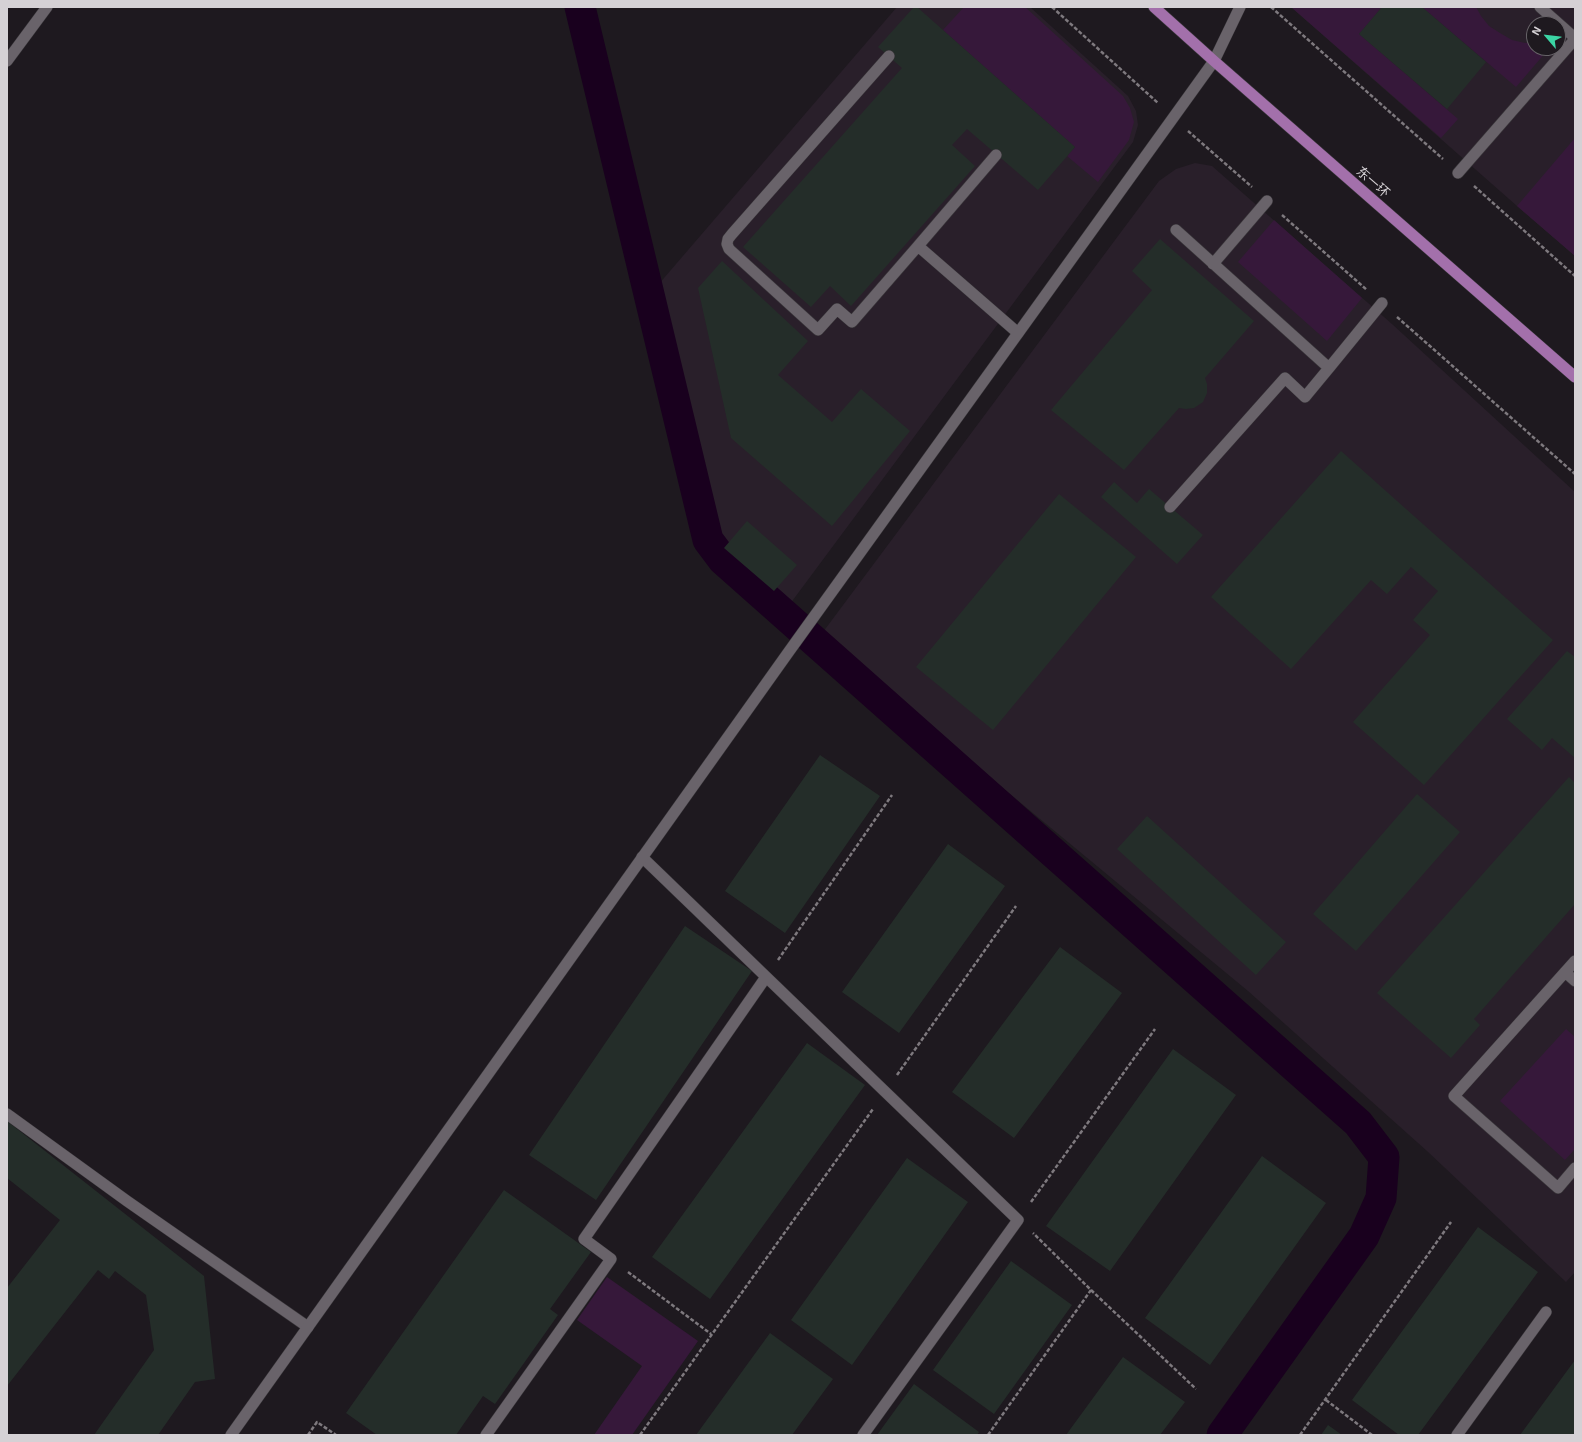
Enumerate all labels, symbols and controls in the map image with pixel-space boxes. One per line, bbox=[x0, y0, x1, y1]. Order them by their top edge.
north arrow bbox=[1526, 16, 1566, 56]
text: N bbox=[1528, 24, 1543, 37]
street label: 东一环 bbox=[1353, 163, 1393, 201]

